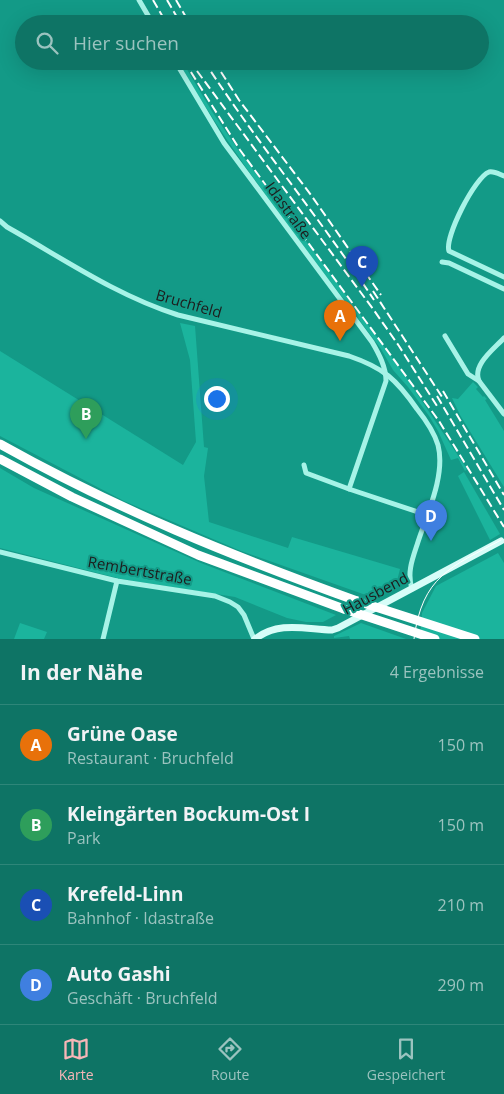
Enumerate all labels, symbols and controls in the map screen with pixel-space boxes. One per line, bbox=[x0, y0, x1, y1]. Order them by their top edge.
search box bbox=[15, 15, 489, 70]
icon: search bbox=[33, 29, 61, 57]
text: Hier suchen bbox=[73, 30, 179, 56]
street label: Idastraße bbox=[261, 177, 317, 243]
pin: C bbox=[346, 246, 378, 287]
street label: Bruchfeld bbox=[154, 284, 224, 322]
pin: A bbox=[324, 300, 356, 341]
your location bbox=[204, 386, 230, 412]
pin: B bbox=[70, 398, 102, 439]
pin: D bbox=[415, 500, 447, 541]
street label: Rembertstraße bbox=[86, 551, 194, 589]
street label: Hausbend bbox=[339, 567, 411, 619]
text: In der Nähe bbox=[20, 658, 143, 686]
text: 4 Ergebnisse bbox=[390, 661, 484, 683]
text: Grüne Oase bbox=[67, 721, 178, 747]
text: A bbox=[30, 734, 42, 756]
text: 150 m bbox=[438, 734, 484, 756]
text: Restaurant · Bruchfeld bbox=[67, 747, 234, 769]
text: Kleingärten Bockum-Ost I bbox=[67, 801, 310, 827]
text: B bbox=[31, 814, 41, 836]
text: 150 m bbox=[438, 814, 484, 836]
text: Park bbox=[67, 827, 100, 849]
text: Krefeld-Linn bbox=[67, 881, 184, 907]
text: C bbox=[31, 894, 41, 916]
text: 210 m bbox=[438, 894, 484, 916]
text: Bahnhof · Idastraße bbox=[67, 907, 214, 929]
text: Auto Gashi bbox=[67, 961, 171, 987]
text: D bbox=[30, 974, 42, 996]
text: 290 m bbox=[438, 974, 484, 996]
text: Geschäft · Bruchfeld bbox=[67, 987, 218, 1009]
tab: Karte bbox=[59, 1035, 94, 1084]
tab: Route bbox=[211, 1035, 249, 1084]
tab: Gespeichert bbox=[367, 1035, 445, 1084]

